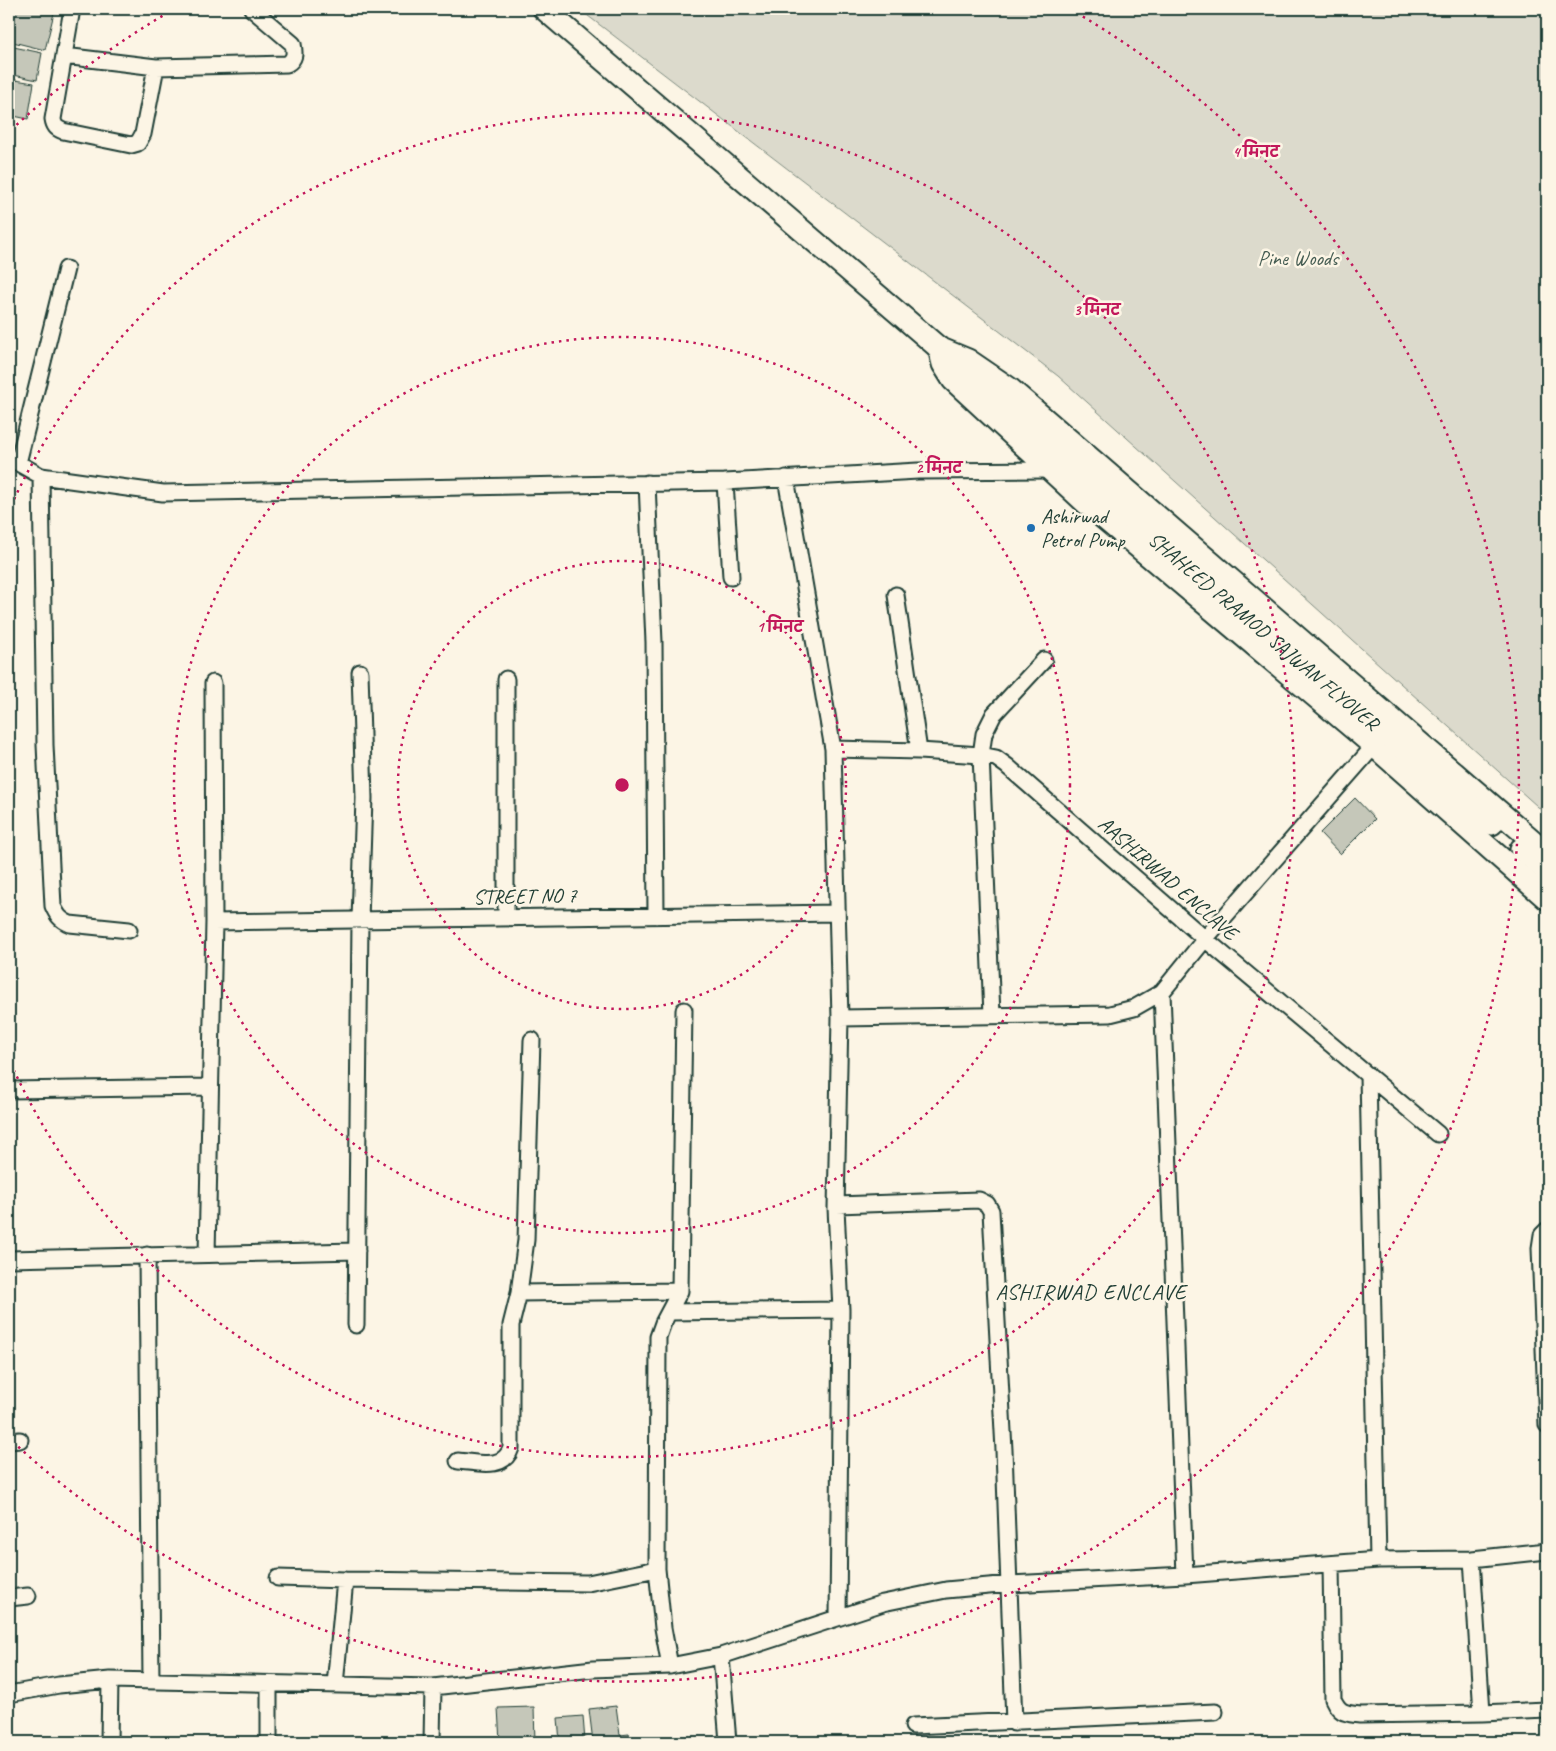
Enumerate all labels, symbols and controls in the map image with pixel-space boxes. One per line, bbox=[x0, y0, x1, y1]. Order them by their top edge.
text: 4 मिनट bbox=[1233, 139, 1281, 162]
park label: Pine Woods bbox=[1258, 245, 1340, 271]
text: 3 मिनट bbox=[1074, 297, 1122, 320]
text: 2 मिनट bbox=[916, 455, 964, 478]
place label: Ashirwad Petrol Pump bbox=[1041, 503, 1126, 553]
marker: Ashirwad Petrol Pump bbox=[1025, 522, 1037, 534]
street label: SHAHEED PRAMOD SAJWAN FLYOVER bbox=[1143, 526, 1386, 737]
text: 1 मिनट bbox=[757, 614, 805, 637]
centre of rings bbox=[613, 776, 631, 794]
street label: AASHIRWAD ENCLAVE bbox=[1093, 810, 1245, 947]
street label: STREET NO 7 bbox=[473, 882, 579, 910]
district label: ASHIRWAD ENCLAVE bbox=[995, 1278, 1189, 1306]

